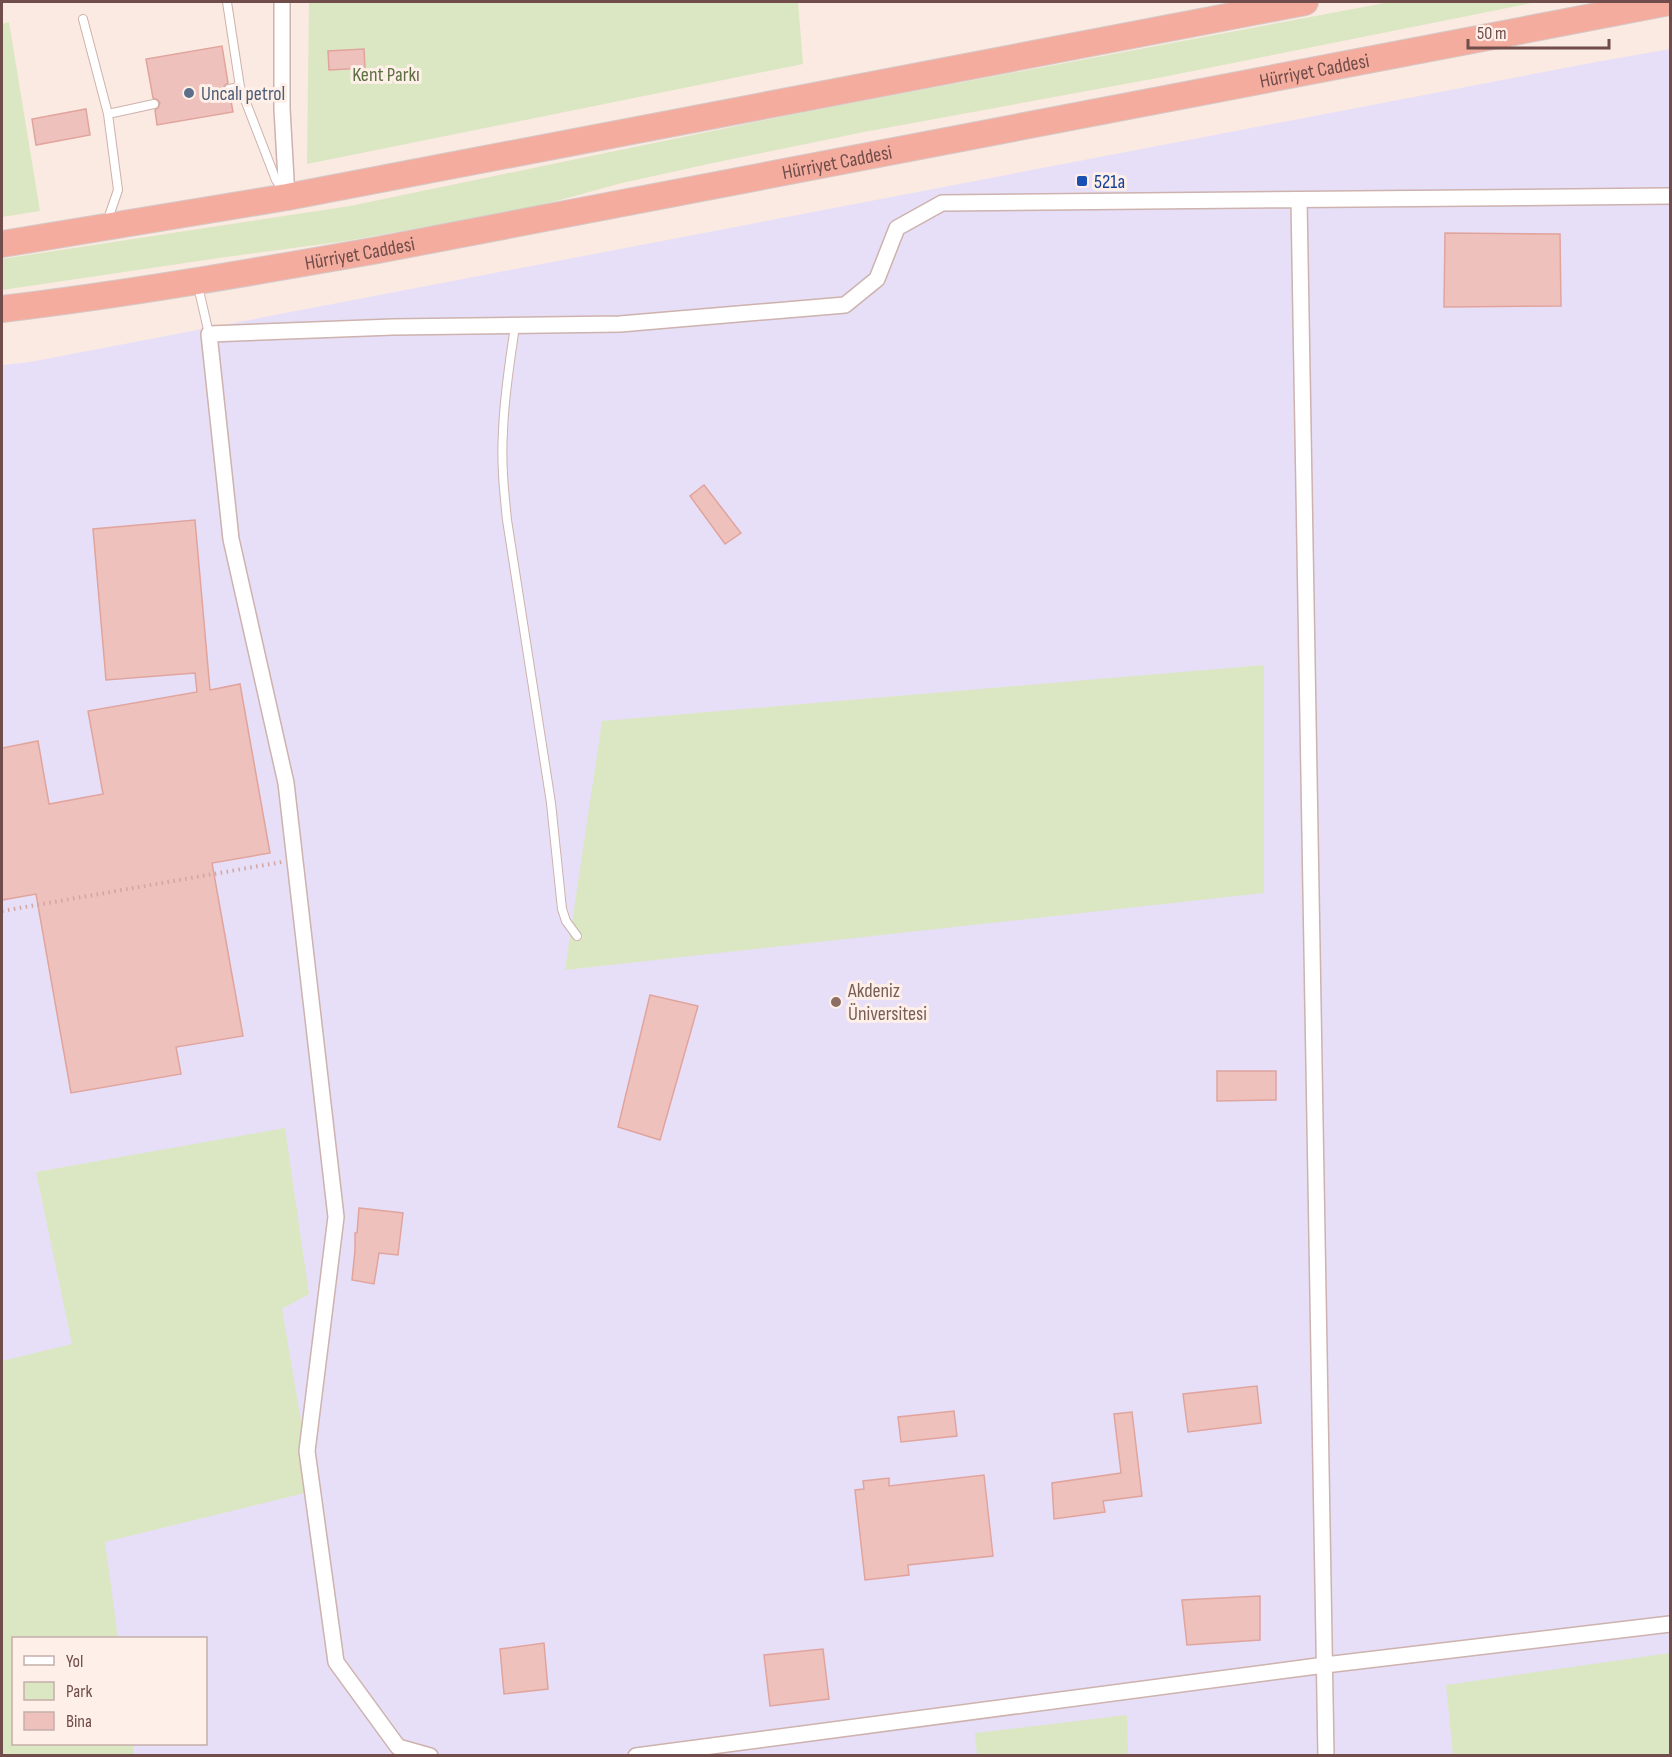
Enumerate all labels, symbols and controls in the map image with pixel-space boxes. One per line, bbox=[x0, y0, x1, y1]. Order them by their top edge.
scale bar bbox=[1468, 12, 1609, 50]
text: 50 m bbox=[1477, 23, 1507, 44]
street label: Hürriyet Caddesi bbox=[1258, 49, 1371, 94]
park label: Kent Parkı bbox=[352, 63, 420, 87]
place label: Uncalı petrol bbox=[201, 82, 285, 106]
marker: Uncalı petrol bbox=[182, 86, 196, 100]
street label: Hürriyet Caddesi bbox=[780, 141, 894, 185]
place label: 521a bbox=[1094, 170, 1125, 194]
marker: 521a bbox=[1075, 174, 1089, 188]
street label: Hürriyet Caddesi bbox=[303, 232, 417, 276]
place label: Akdeniz Üniversitesi bbox=[847, 979, 927, 1026]
marker: Akdeniz Üniversitesi bbox=[829, 995, 843, 1009]
legend bbox=[12, 1637, 207, 1745]
text: Yol bbox=[66, 1651, 83, 1672]
text: Park bbox=[66, 1681, 92, 1702]
text: Bina bbox=[66, 1711, 92, 1732]

